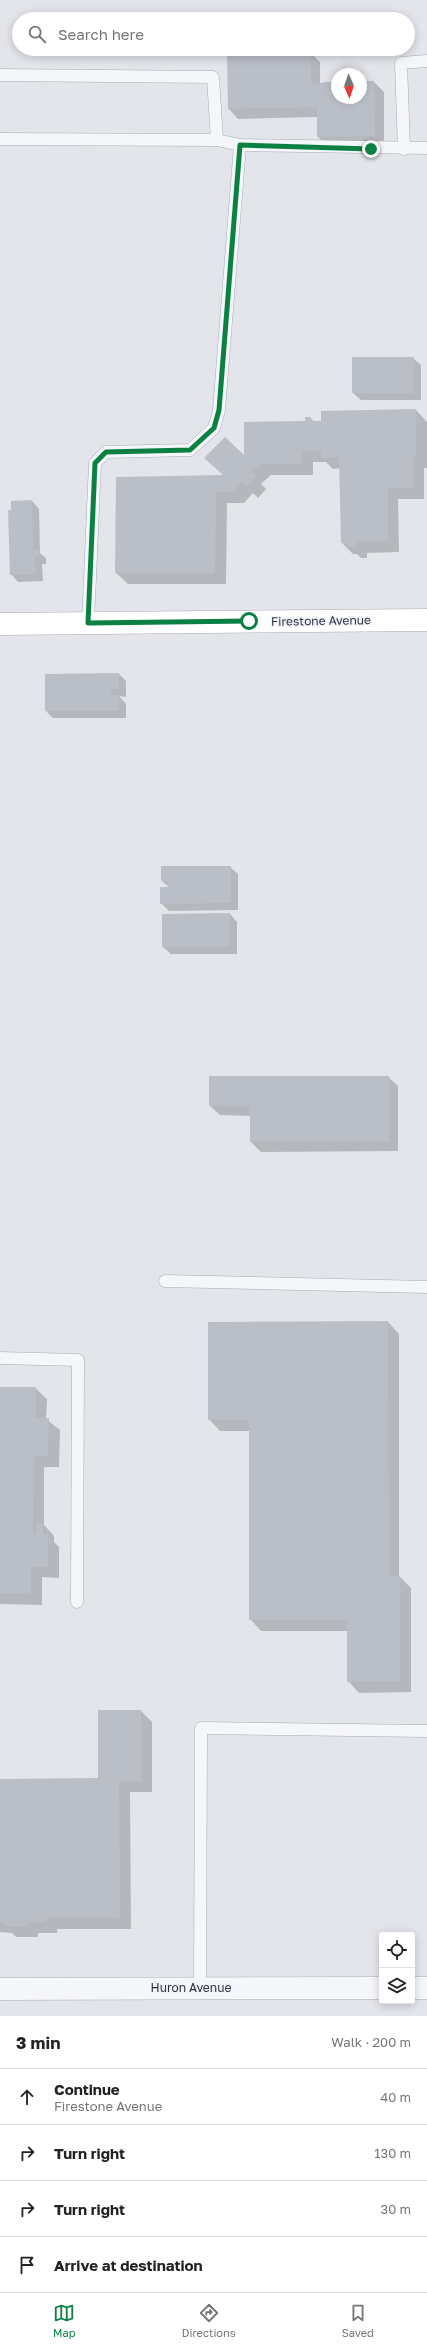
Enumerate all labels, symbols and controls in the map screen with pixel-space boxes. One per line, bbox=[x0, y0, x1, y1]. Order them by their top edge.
search box bbox=[12, 12, 415, 56]
icon: search bbox=[26, 23, 48, 45]
text: Search here bbox=[58, 25, 144, 43]
north arrow bbox=[331, 68, 367, 104]
route end bbox=[362, 140, 380, 158]
route start bbox=[240, 612, 258, 630]
street label: Firestone Avenue bbox=[271, 612, 371, 629]
map controls bbox=[379, 1932, 415, 2004]
button: locate bbox=[379, 1932, 415, 1968]
button: layers bbox=[379, 1968, 415, 2004]
street label: Huron Avenue bbox=[151, 1980, 231, 1995]
text: 3 min bbox=[16, 2032, 60, 2053]
text: Walk · 200 m bbox=[331, 2034, 411, 2050]
text: Continue bbox=[54, 2080, 120, 2098]
icon: ahead bbox=[16, 2086, 38, 2108]
text: 40 m bbox=[380, 2089, 411, 2105]
text: Firestone Avenue bbox=[54, 2098, 162, 2114]
icon: right bbox=[16, 2142, 38, 2164]
text: Turn right bbox=[54, 2144, 125, 2162]
text: 130 m bbox=[374, 2145, 411, 2161]
icon: right bbox=[16, 2198, 38, 2220]
text: Turn right bbox=[54, 2200, 125, 2218]
text: 30 m bbox=[381, 2201, 411, 2217]
icon: arrive bbox=[16, 2254, 38, 2276]
text: Arrive at destination bbox=[54, 2256, 203, 2274]
tab: Map bbox=[53, 2302, 76, 2339]
tab: Directions bbox=[182, 2302, 236, 2339]
tab: Saved bbox=[342, 2302, 374, 2339]

